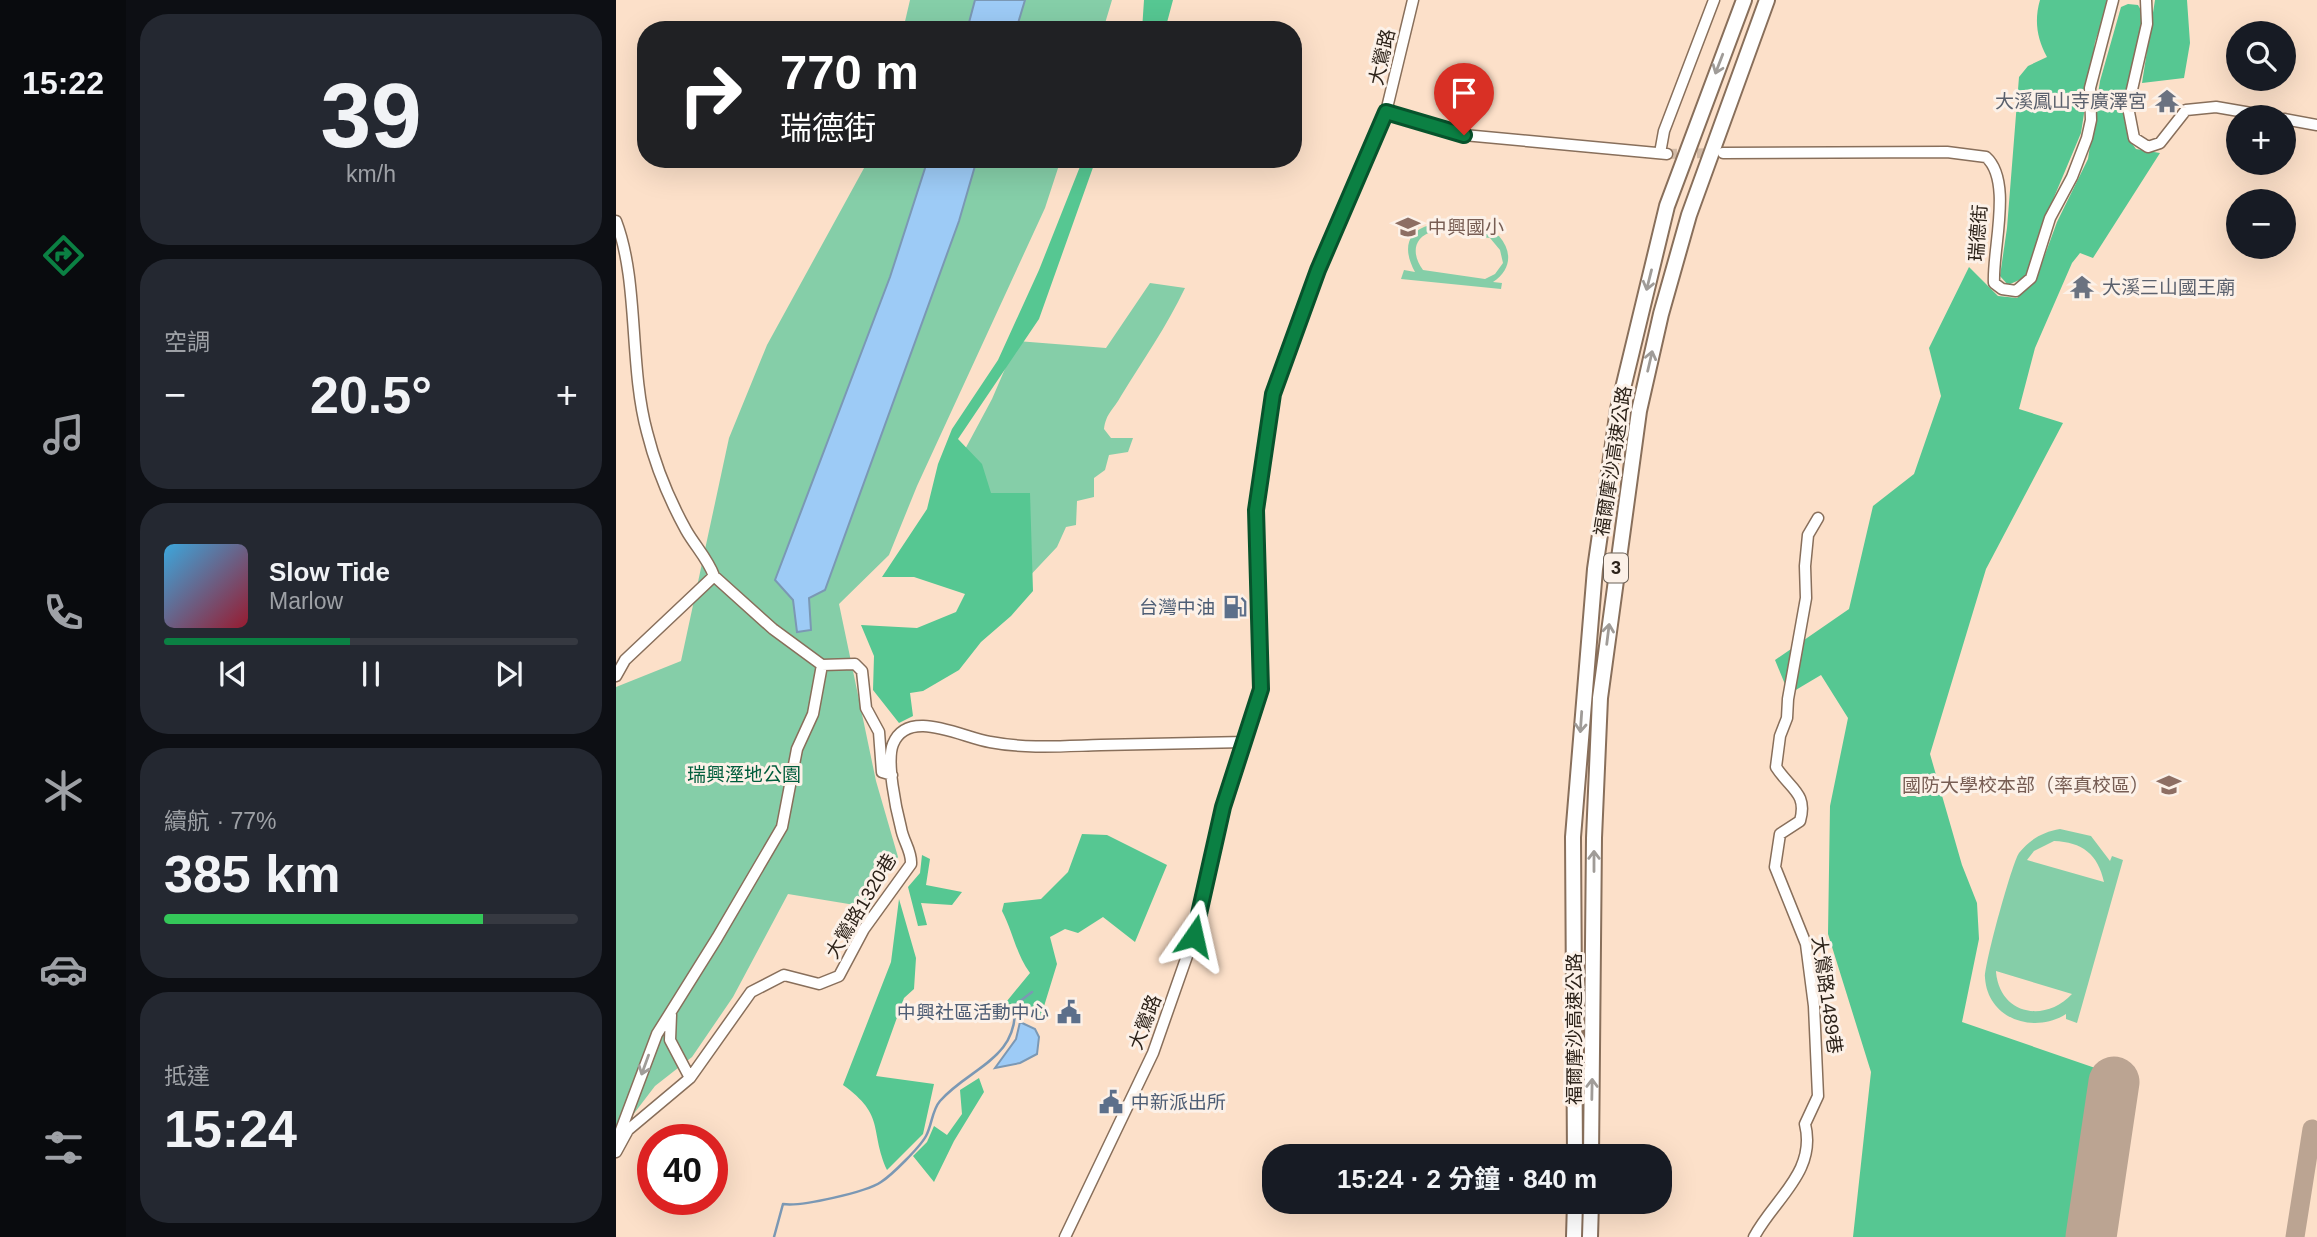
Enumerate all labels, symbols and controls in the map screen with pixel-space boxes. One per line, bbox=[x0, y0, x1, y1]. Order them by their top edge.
map controls bbox=[2226, 21, 2296, 259]
button: search bbox=[2226, 21, 2296, 91]
street label: 大鶯路 bbox=[1365, 27, 1399, 87]
text: 770 m bbox=[780, 45, 919, 99]
icon: right bbox=[665, 49, 756, 140]
one-way arrow bbox=[1712, 52, 1725, 74]
pin bbox=[1434, 63, 1494, 135]
text: 15:22 bbox=[22, 65, 104, 101]
text: 39 bbox=[320, 65, 422, 166]
icon: arrive bbox=[1445, 74, 1483, 112]
temple icon: 大溪鳳山寺廣澤宮 bbox=[2153, 87, 2181, 115]
place label: 大溪鳳山寺廣澤宮 bbox=[1995, 91, 2147, 112]
button: + bbox=[2226, 105, 2296, 175]
text: 瑞德街 bbox=[780, 110, 876, 146]
text: km/h bbox=[346, 161, 396, 187]
button: − bbox=[2226, 189, 2296, 259]
street label: 瑞德街 bbox=[1966, 204, 1990, 262]
school or university icon: 中興國小 bbox=[1394, 213, 1422, 241]
place label: 中興國小 bbox=[1428, 217, 1504, 238]
icon: directions bbox=[39, 231, 88, 280]
one-way arrow bbox=[1642, 268, 1655, 291]
temple icon: 大溪三山國王廟 bbox=[2068, 273, 2096, 301]
place label: 大溪三山國王廟 bbox=[2102, 277, 2235, 298]
text: 空調 bbox=[164, 329, 210, 355]
one-way arrow bbox=[1644, 350, 1658, 373]
text: 20.5° bbox=[310, 366, 432, 424]
text: − bbox=[164, 374, 186, 416]
text: + bbox=[556, 374, 578, 416]
street label: 福爾摩沙高速公路 bbox=[1591, 384, 1635, 538]
icon: music bbox=[39, 410, 88, 459]
road number: 3 bbox=[1604, 554, 1628, 582]
text: Slow Tide bbox=[269, 557, 390, 587]
icon: phone bbox=[39, 588, 88, 637]
text: Marlow bbox=[269, 588, 343, 614]
fuel station icon: 台灣中油 bbox=[1221, 593, 1249, 621]
place label: 台灣中油 bbox=[1139, 597, 1215, 618]
one-way arrow bbox=[1601, 623, 1614, 646]
icon: previous bbox=[214, 655, 252, 693]
icon: pause bbox=[352, 655, 390, 693]
icon: next bbox=[490, 655, 528, 693]
one-way arrow bbox=[1574, 710, 1587, 733]
park label: 瑞興溼地公園 bbox=[687, 764, 801, 785]
icon: climate bbox=[39, 766, 88, 815]
school or university icon: 國防大學校本部（率真校區） bbox=[2155, 771, 2183, 799]
place label: 國防大學校本部（率真校區） bbox=[1902, 775, 2149, 796]
text: 續航 · 77% bbox=[164, 808, 276, 834]
text: 385 km bbox=[164, 845, 340, 903]
street label: 大鶯路1320巷 bbox=[822, 850, 900, 962]
one-way arrow bbox=[1587, 850, 1601, 873]
position arrow bbox=[1157, 899, 1231, 973]
street label: 大鶯路1489巷 bbox=[1808, 935, 1846, 1055]
icon: car bbox=[39, 945, 88, 994]
street label: 福爾摩沙高速公路 bbox=[1564, 953, 1585, 1105]
street label: 大鶯路 bbox=[1125, 992, 1165, 1052]
public building icon: 中興社區活動中心 bbox=[1055, 998, 1083, 1026]
place label: 中興社區活動中心 bbox=[897, 1002, 1049, 1023]
one-way arrow bbox=[638, 1054, 650, 1076]
text: 抵達 bbox=[164, 1063, 210, 1089]
one-way arrow bbox=[1586, 1077, 1599, 1100]
public building icon: 中新派出所 bbox=[1097, 1088, 1125, 1116]
place label: 中新派出所 bbox=[1131, 1092, 1226, 1113]
text: 15:24 bbox=[164, 1100, 297, 1158]
icon: filters bbox=[39, 1123, 88, 1172]
speed limit sign: 40 bbox=[637, 1124, 728, 1215]
text: 15:24 · 2 分鐘 · 840 m bbox=[1337, 1164, 1597, 1194]

